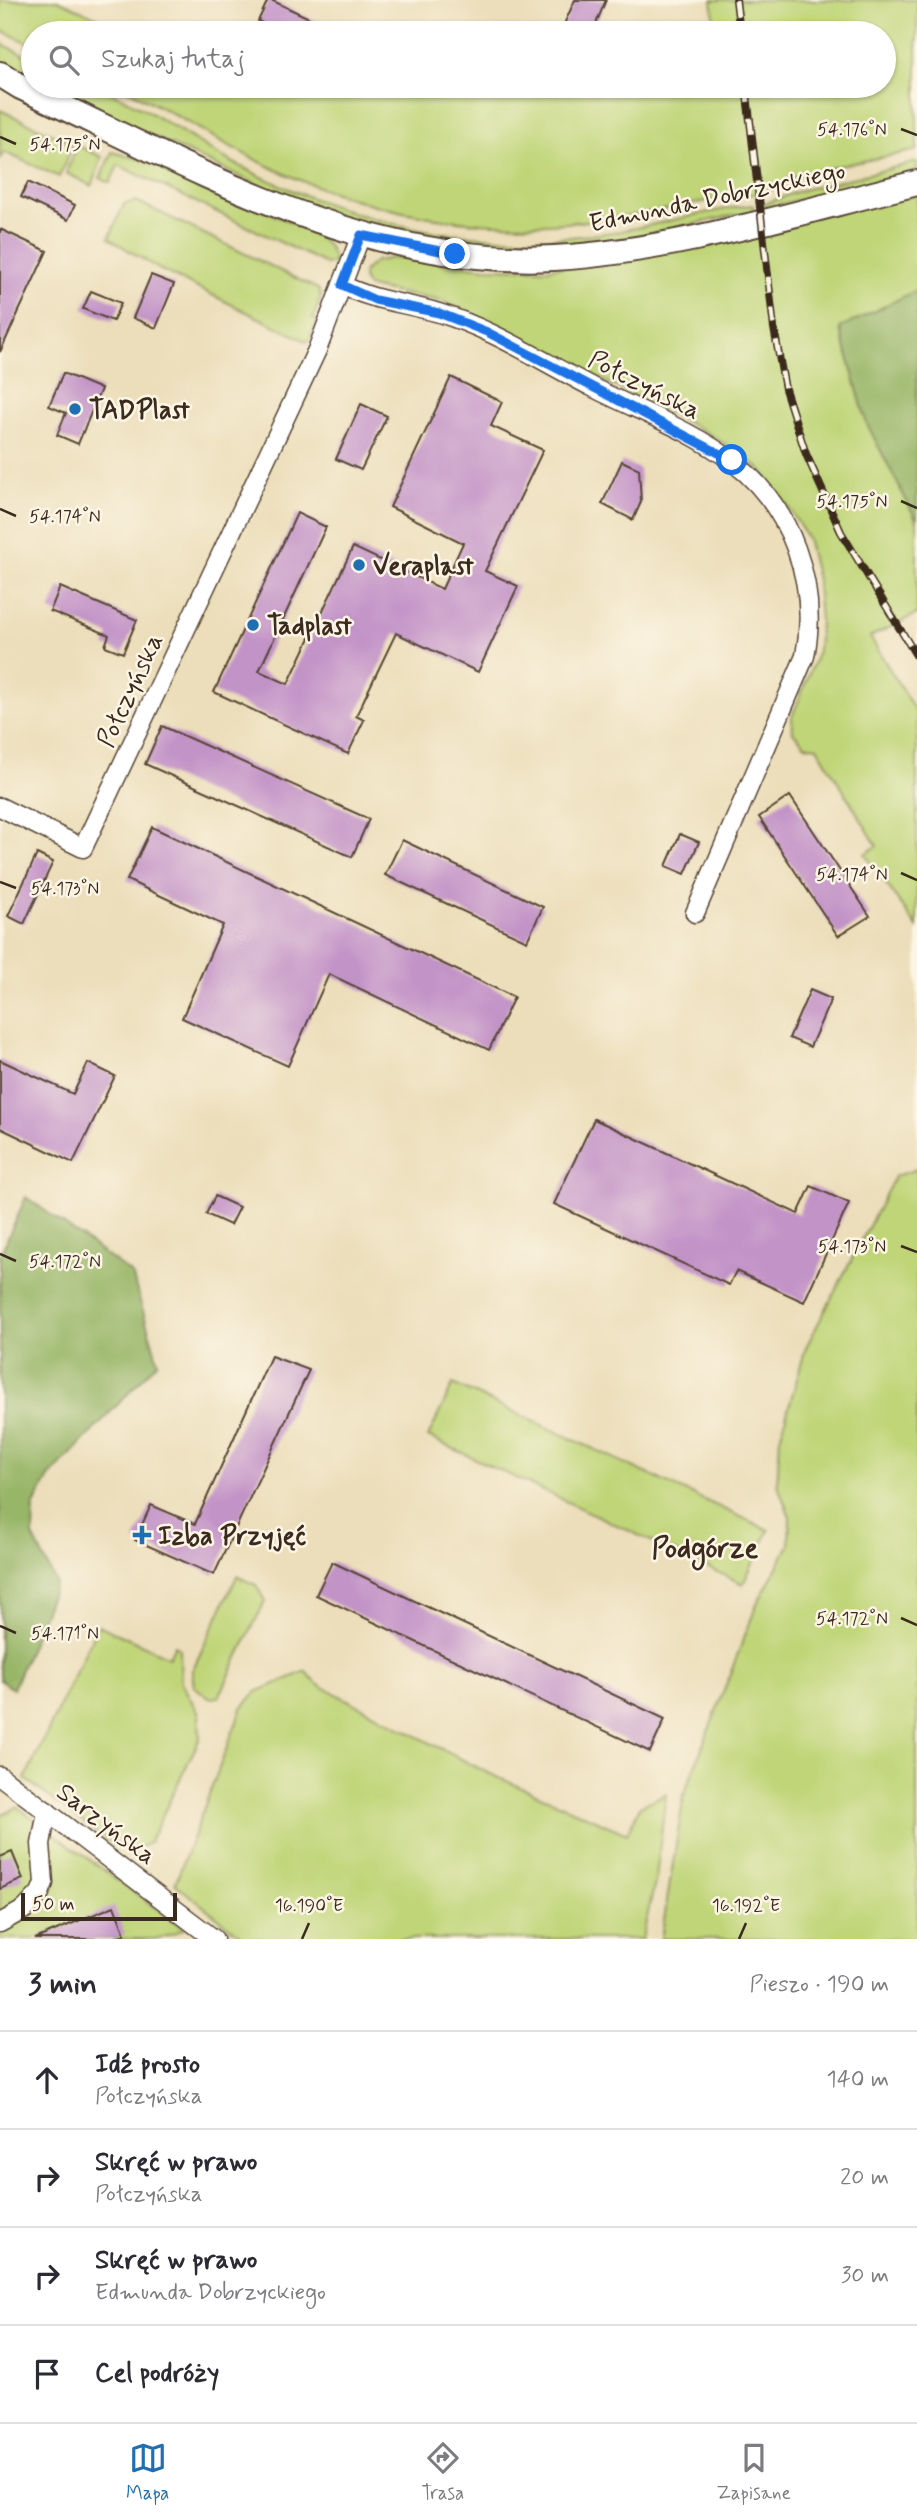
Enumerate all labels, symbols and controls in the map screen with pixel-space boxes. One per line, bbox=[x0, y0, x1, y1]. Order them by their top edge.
search box bbox=[21, 21, 896, 98]
icon: search bbox=[45, 41, 83, 79]
text: Szukaj tutaj bbox=[101, 43, 245, 77]
text: 54.176°N bbox=[817, 118, 887, 142]
text: 54.175°N bbox=[29, 133, 101, 157]
street label: Edmunda Dobrzyckiego bbox=[586, 154, 849, 244]
route end bbox=[439, 238, 470, 269]
street label: Połczyńska bbox=[582, 343, 706, 429]
place label: TADPlast bbox=[89, 394, 191, 428]
marker: TADPlast bbox=[67, 401, 83, 417]
route start bbox=[716, 444, 747, 475]
text: 54.175°N bbox=[816, 490, 888, 514]
text: 54.174°N bbox=[29, 505, 101, 529]
place label: Veraplast bbox=[373, 550, 475, 584]
marker: Veraplast bbox=[351, 557, 367, 573]
place label: Tadplast bbox=[267, 610, 353, 644]
marker: Tadplast bbox=[245, 617, 261, 633]
street label: Połczyńska bbox=[90, 629, 172, 753]
text: 54.174°N bbox=[816, 863, 888, 887]
text: 54.173°N bbox=[31, 877, 99, 901]
text: 54.173°N bbox=[818, 1235, 886, 1259]
text: 54.172°N bbox=[29, 1250, 101, 1274]
place label: Izba Przyjęć bbox=[158, 1520, 307, 1554]
marker: Izba Przyjęć bbox=[132, 1525, 152, 1545]
district label: Podgórze bbox=[652, 1531, 758, 1571]
text: 54.172°N bbox=[816, 1607, 888, 1631]
text: 54.171°N bbox=[31, 1622, 99, 1646]
street label: Sarzyńska bbox=[49, 1776, 163, 1873]
scale bar bbox=[21, 1890, 177, 1922]
text: 50 m bbox=[32, 1892, 75, 1917]
text: 16.190°E bbox=[275, 1894, 343, 1918]
text: 16.192°E bbox=[712, 1894, 780, 1918]
text: 3 min bbox=[28, 1965, 97, 2004]
text: Pieszo · 190 m bbox=[750, 1970, 889, 2000]
text: Idź prosto bbox=[95, 2048, 200, 2082]
icon: ahead bbox=[28, 2061, 66, 2099]
text: 140 m bbox=[826, 2065, 889, 2095]
text: Połczyńska bbox=[95, 2082, 203, 2112]
text: Skręć w prawo bbox=[95, 2146, 257, 2180]
icon: right bbox=[28, 2159, 66, 2197]
text: 20 m bbox=[840, 2163, 889, 2193]
text: Połczyńska bbox=[95, 2180, 203, 2210]
text: Skręć w prawo bbox=[95, 2244, 257, 2278]
icon: right bbox=[28, 2257, 66, 2295]
text: 30 m bbox=[841, 2261, 889, 2291]
text: Edmunda Dobrzyckiego bbox=[95, 2278, 326, 2308]
icon: arrive bbox=[28, 2355, 66, 2393]
text: Cel podróży bbox=[95, 2357, 219, 2391]
tab: Mapa bbox=[126, 2439, 169, 2506]
tab: Trasa bbox=[421, 2439, 464, 2506]
tab: Zapisane bbox=[716, 2439, 791, 2506]

